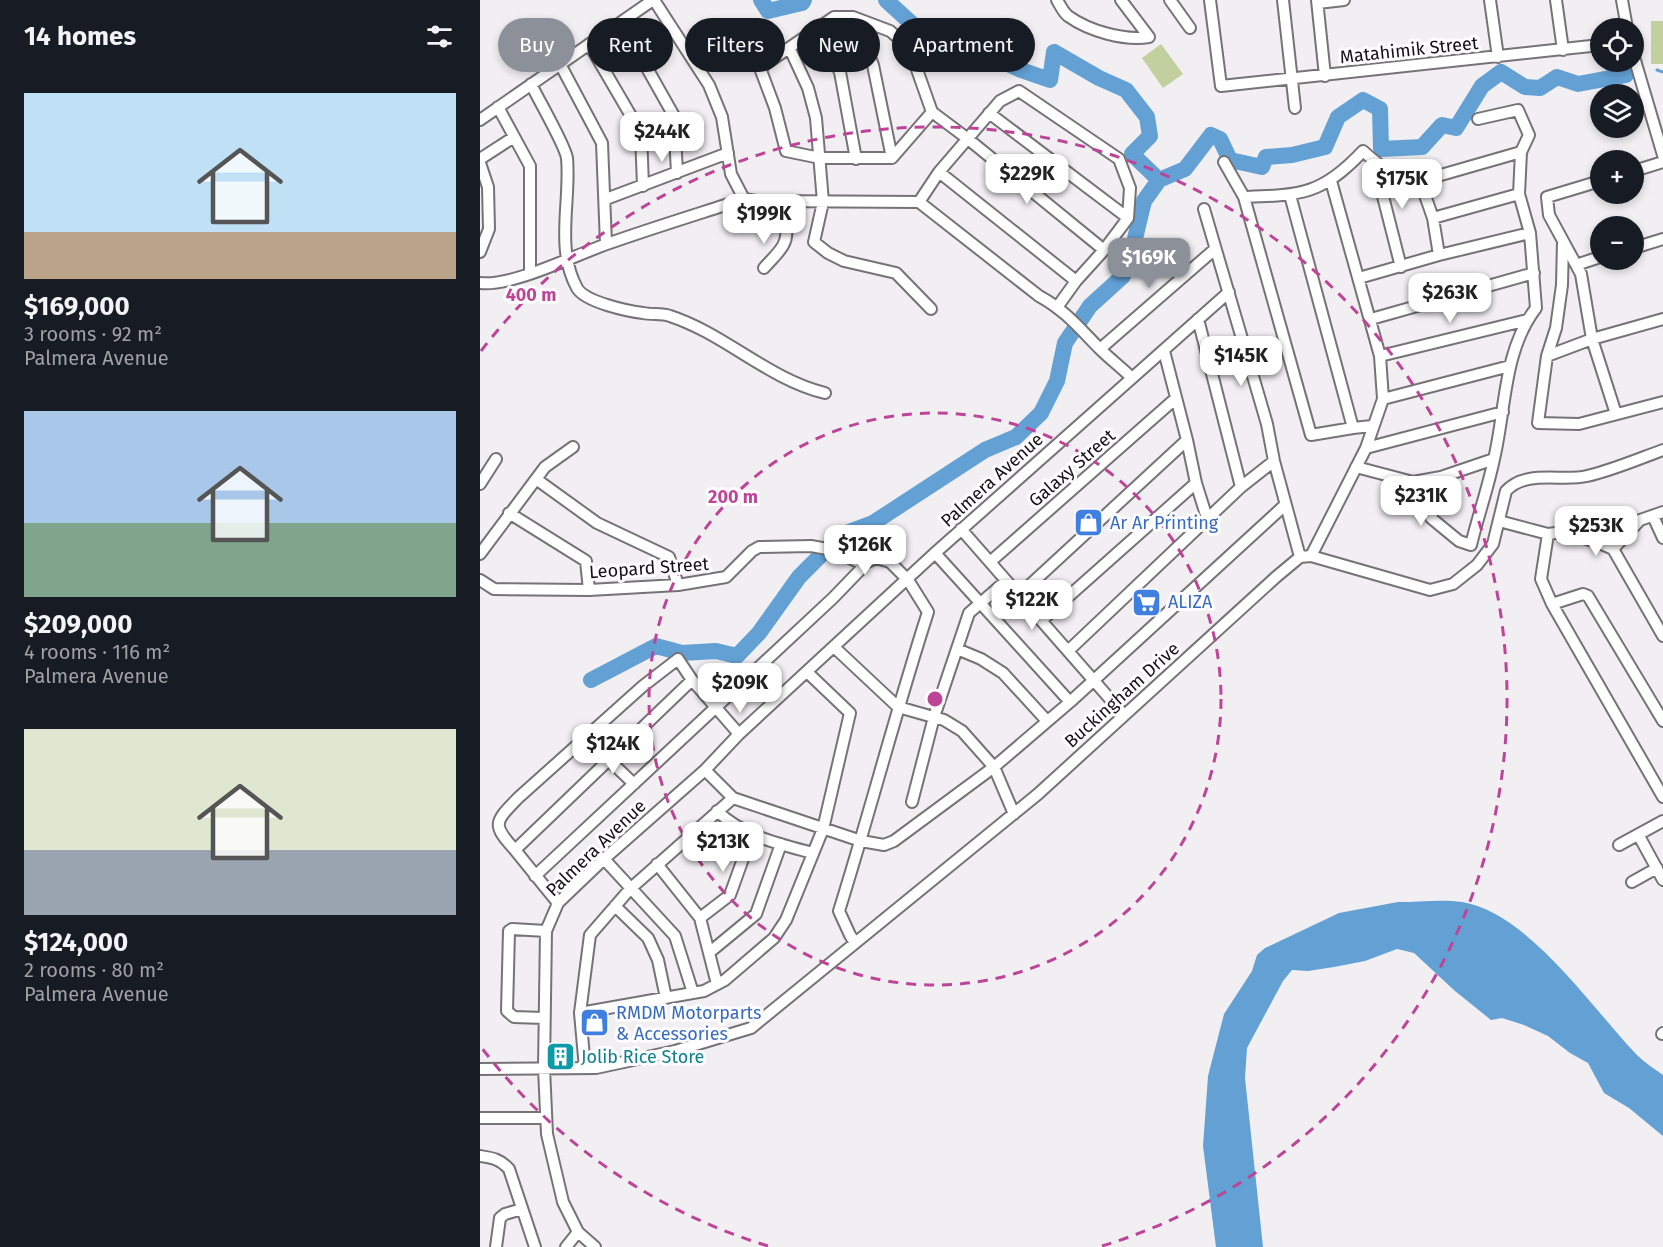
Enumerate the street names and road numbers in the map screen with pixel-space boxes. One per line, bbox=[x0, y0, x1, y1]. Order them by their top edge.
street label: Matahimik Street bbox=[1339, 32, 1480, 68]
street label: Galaxy Street bbox=[1024, 424, 1120, 511]
street label: Palmera Avenue bbox=[936, 428, 1048, 532]
street label: Leopard Street bbox=[588, 553, 710, 583]
street label: Buckingham Drive bbox=[1060, 638, 1184, 752]
street label: Palmera Avenue bbox=[542, 795, 650, 901]

